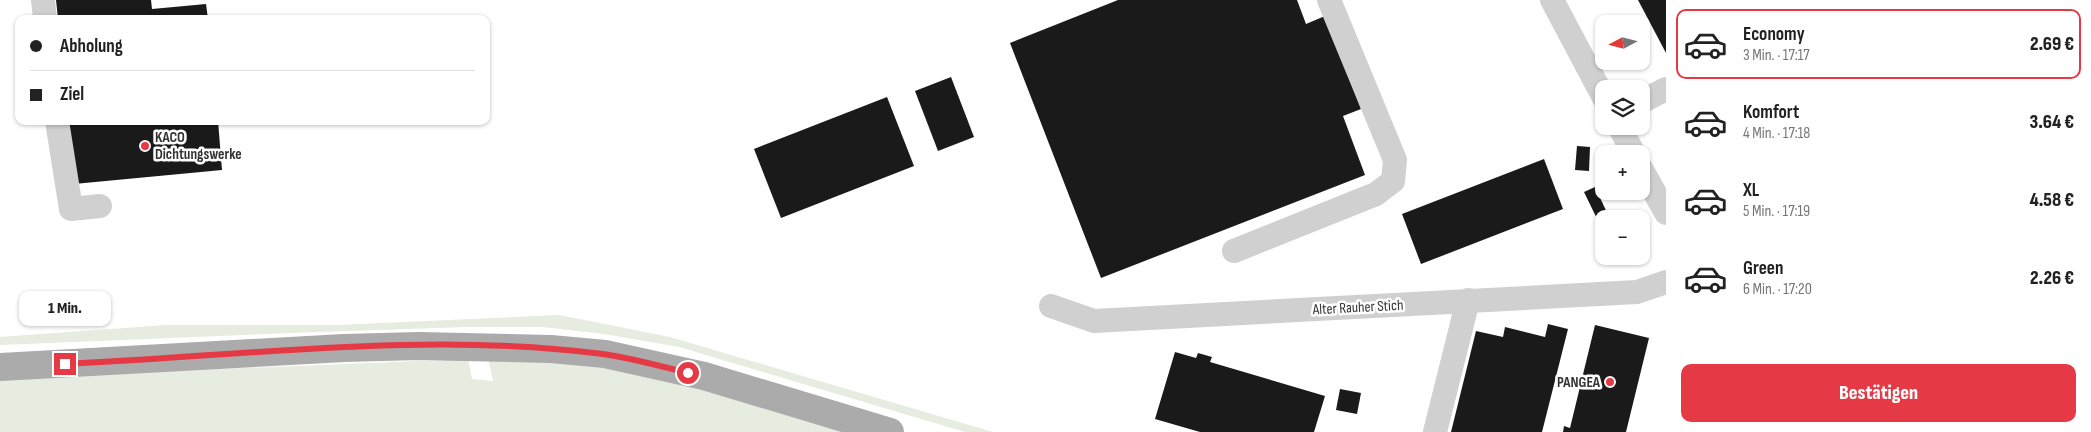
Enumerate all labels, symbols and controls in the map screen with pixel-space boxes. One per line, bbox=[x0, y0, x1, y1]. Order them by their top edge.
north arrow bbox=[1595, 15, 1650, 70]
map controls bbox=[1595, 15, 1650, 265]
icon: car bbox=[1683, 22, 1728, 67]
text: Economy bbox=[1743, 23, 1805, 46]
text: 2.69 € bbox=[2030, 33, 2074, 56]
text: Abholung bbox=[60, 35, 123, 58]
text: 3 Min. · 17:17 bbox=[1743, 46, 1810, 65]
button: layers bbox=[1595, 80, 1650, 135]
text: Ziel bbox=[60, 83, 84, 106]
icon: car bbox=[1683, 100, 1728, 145]
text: Komfort bbox=[1743, 101, 1799, 124]
text: 3.64 € bbox=[2030, 111, 2074, 134]
text: 4 Min. · 17:18 bbox=[1743, 124, 1810, 143]
place label: KACO Dichtungswerke bbox=[155, 128, 242, 164]
marker: KACO Dichtungswerke bbox=[139, 140, 151, 152]
button: + bbox=[1595, 145, 1650, 200]
icon: car bbox=[1683, 178, 1728, 223]
text: XL bbox=[1743, 179, 1759, 202]
text: 4.58 € bbox=[2029, 189, 2074, 212]
text: 5 Min. · 17:19 bbox=[1743, 202, 1810, 221]
button: − bbox=[1595, 210, 1650, 265]
icon: car bbox=[1683, 256, 1728, 301]
text: Green bbox=[1743, 257, 1783, 280]
text: 2.26 € bbox=[2030, 267, 2074, 290]
text: 6 Min. · 17:20 bbox=[1743, 280, 1812, 299]
callout: 1 Min. bbox=[19, 292, 111, 326]
street label: Alter Rauher Stich bbox=[1311, 296, 1404, 319]
text: 1 Min. bbox=[48, 299, 82, 318]
route end bbox=[54, 353, 76, 375]
route start bbox=[677, 362, 699, 384]
button: Bestätigen bbox=[1681, 364, 2076, 422]
place label: PANGEA bbox=[1557, 373, 1601, 392]
marker: PANGEA bbox=[1604, 376, 1616, 388]

